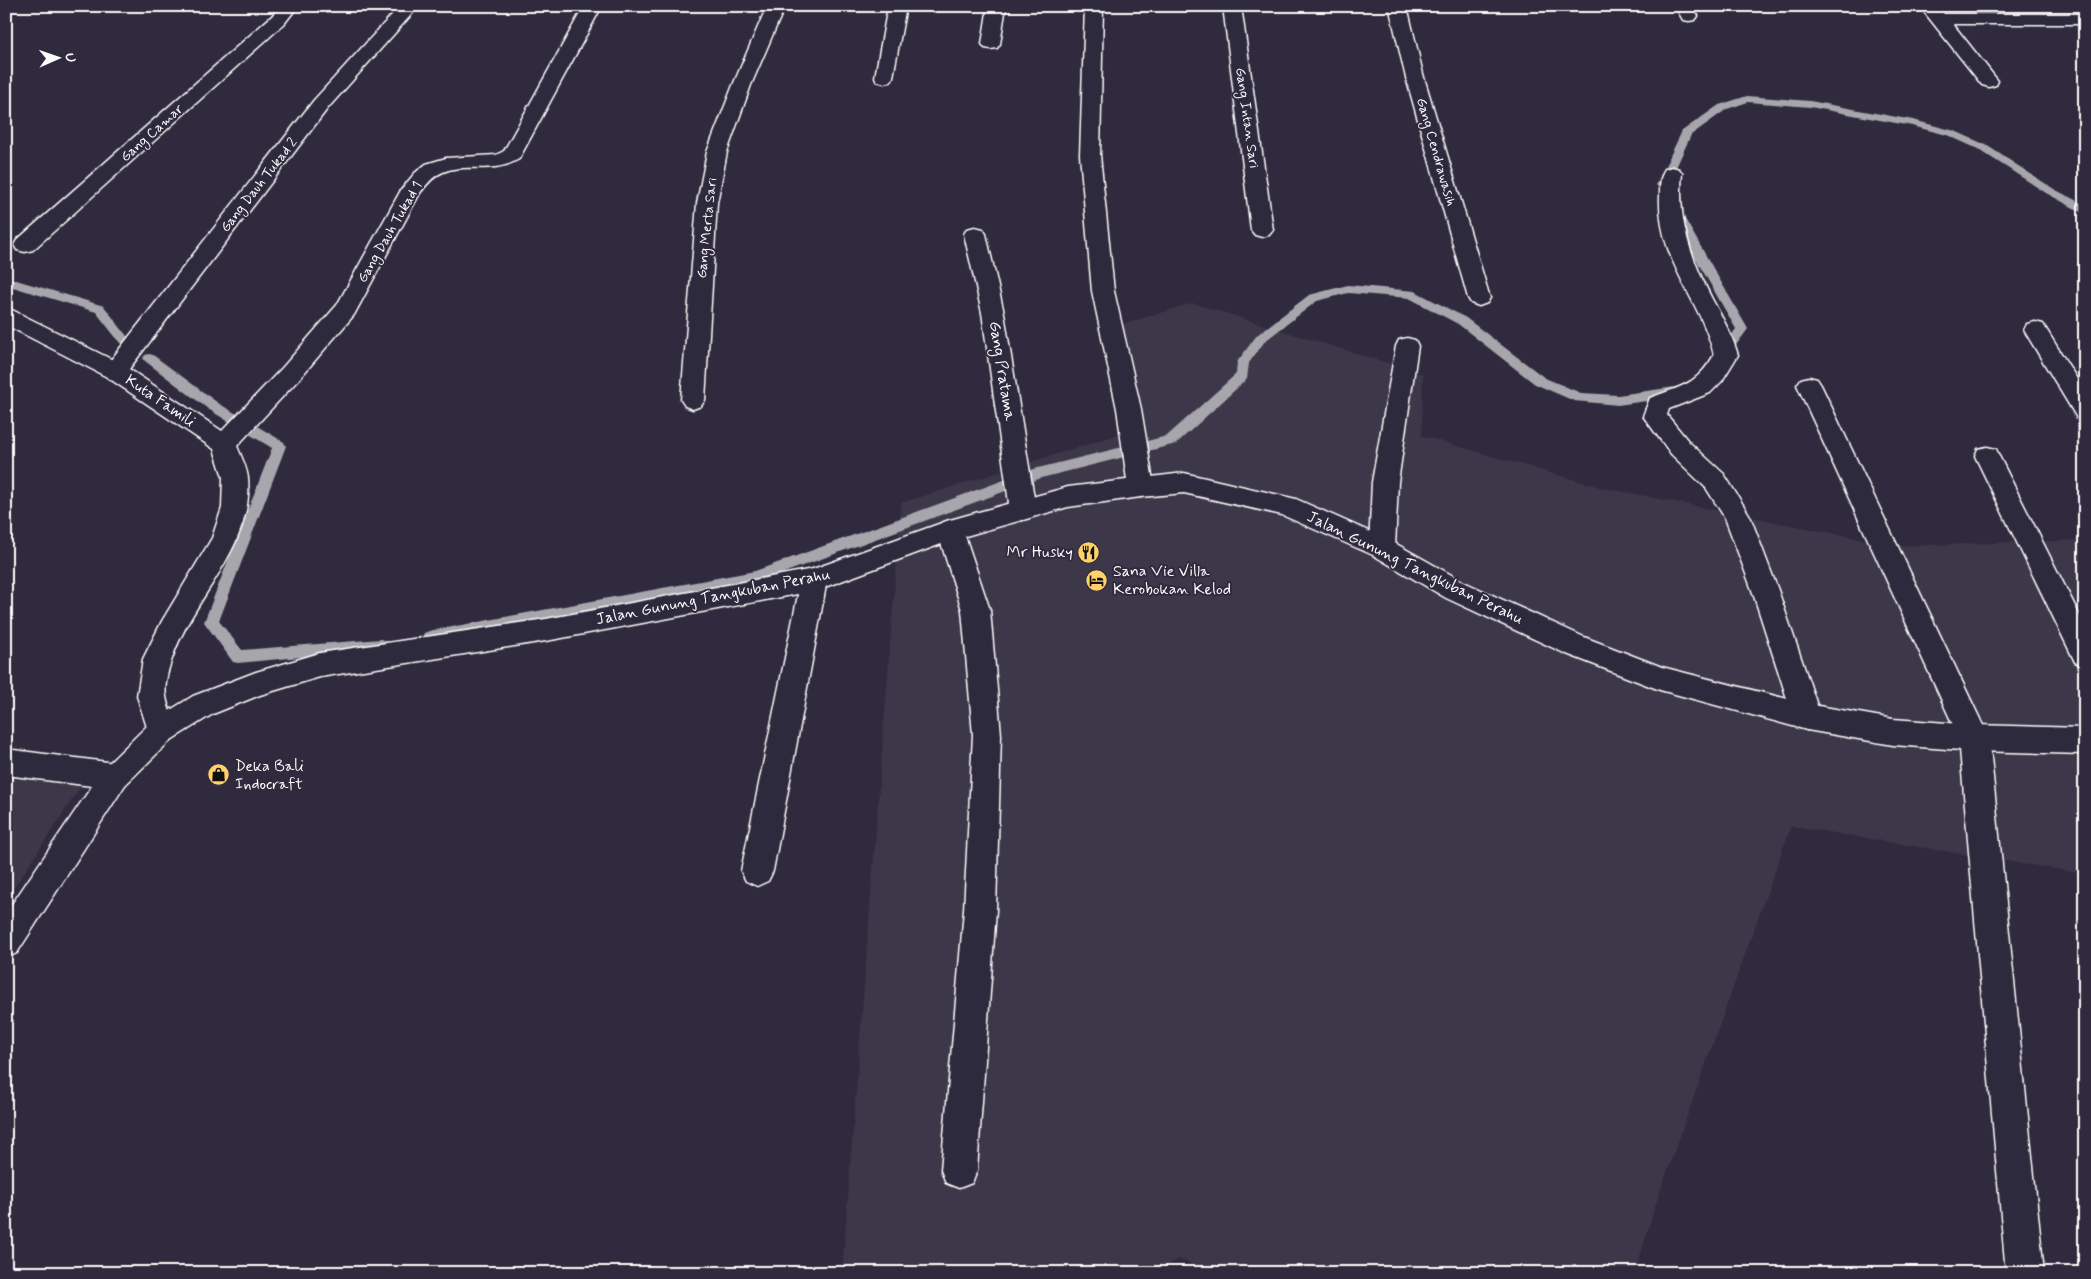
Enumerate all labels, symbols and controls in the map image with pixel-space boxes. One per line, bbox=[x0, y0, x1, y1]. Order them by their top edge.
north arrow bbox=[32, 32, 82, 82]
text: U bbox=[61, 53, 79, 62]
street label: Gang Intan Sari bbox=[1230, 66, 1263, 170]
street label: Gang Cendrawasih bbox=[1411, 96, 1460, 209]
street label: Gang Camar bbox=[117, 100, 188, 167]
street label: Gang Dauh Tukad 2 bbox=[217, 134, 302, 236]
street label: Gang Merta Sari bbox=[693, 177, 722, 279]
street label: Gang Dauh Tukad 1 bbox=[354, 178, 427, 287]
street label: Gang Pratama bbox=[983, 320, 1020, 423]
street label: Kuta Famili bbox=[121, 370, 199, 432]
street label: Jalan Gunung Tangkuban Perahu bbox=[1303, 506, 1527, 630]
restaurant icon: Mr Husky bbox=[1077, 540, 1101, 564]
place label: Mr Husky bbox=[1007, 542, 1073, 563]
place label: Sana Vie Villa Kerobokan Kelod bbox=[1113, 561, 1231, 600]
street label: Jalan Gunung Tangkuban Perahu bbox=[594, 564, 832, 630]
hotel icon: Sana Vie Villa Kerobokan Kelod bbox=[1085, 568, 1109, 592]
place label: Deka Bali Indocraft bbox=[235, 756, 304, 795]
shop icon: Deka Bali Indocraft bbox=[207, 763, 231, 787]

